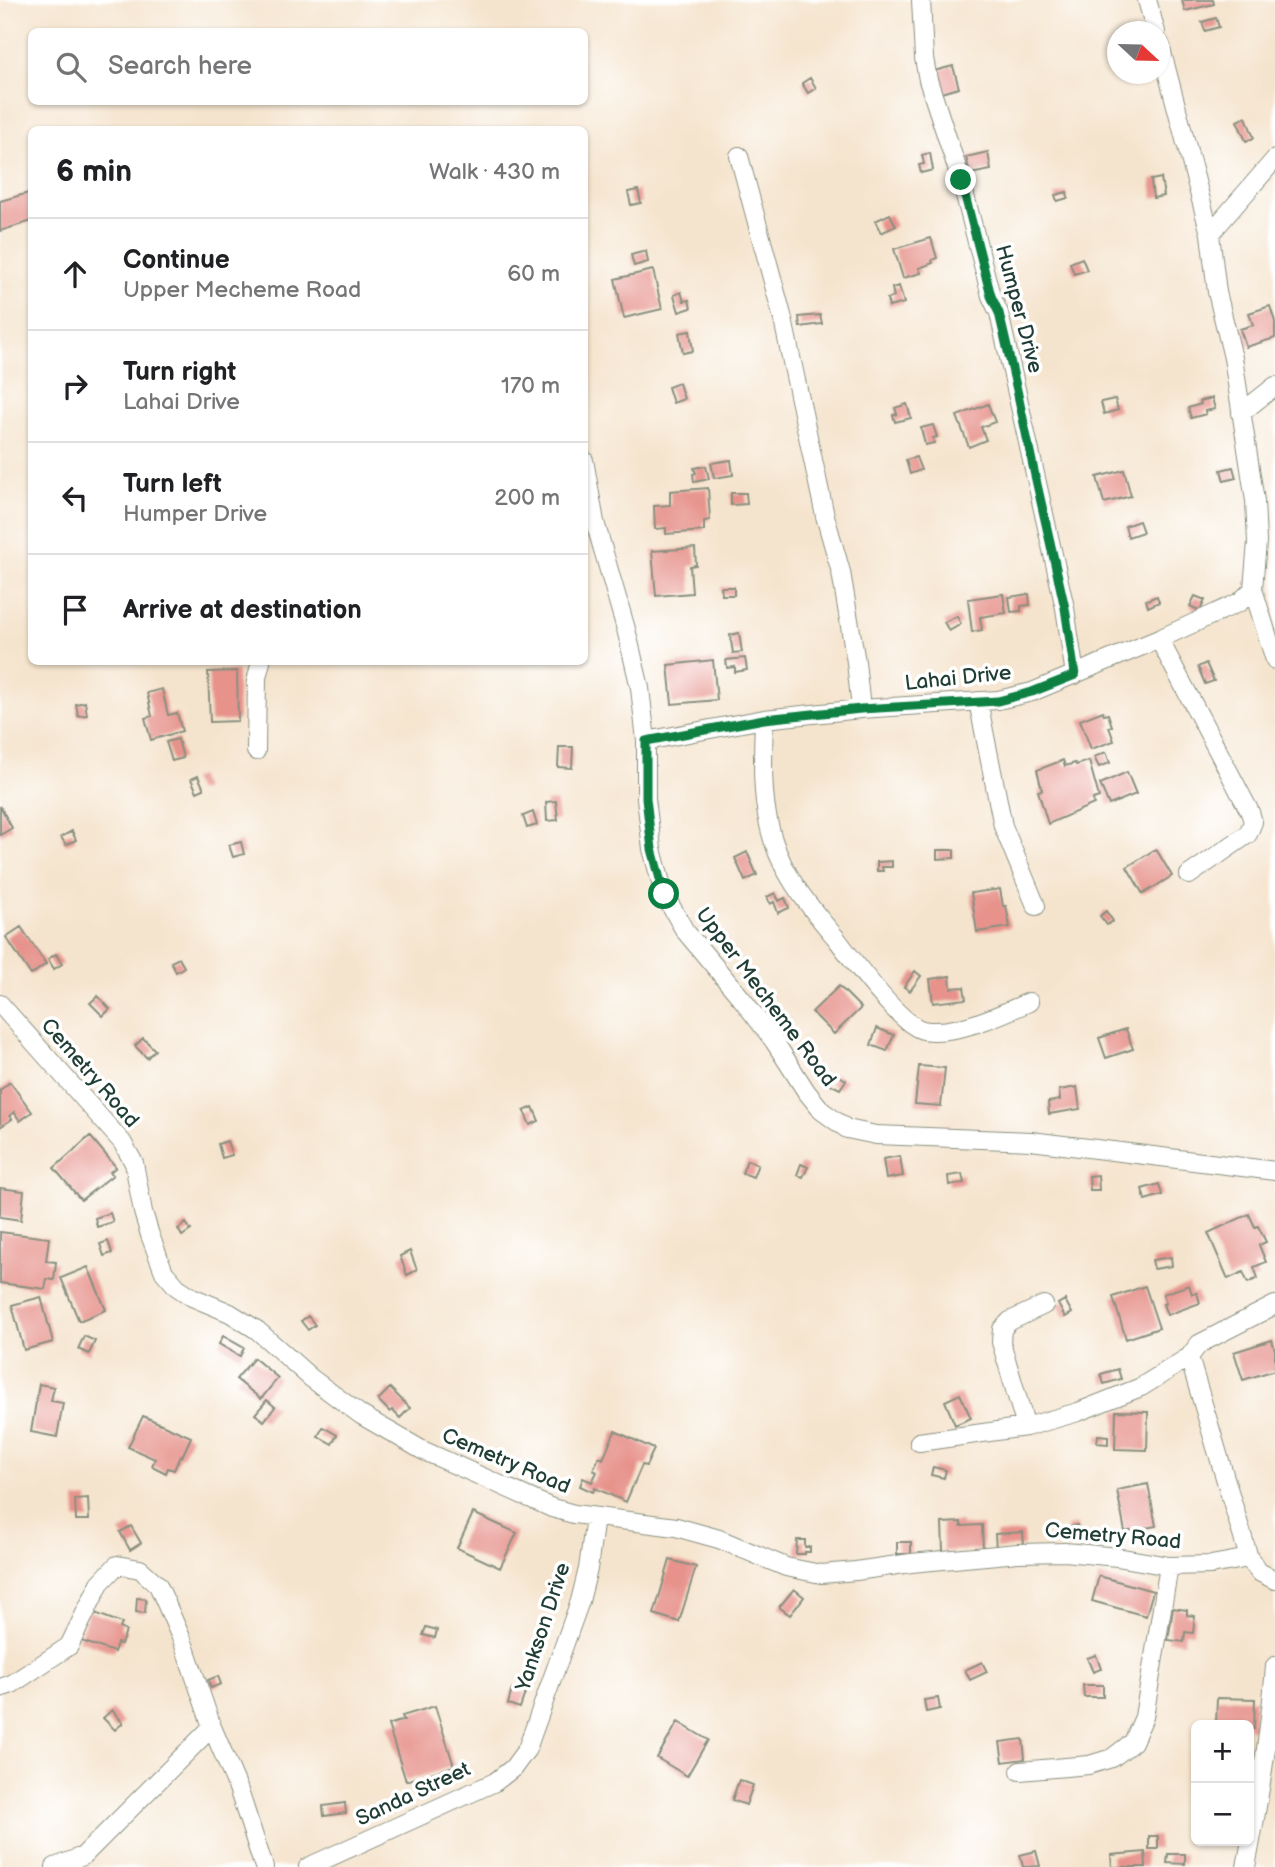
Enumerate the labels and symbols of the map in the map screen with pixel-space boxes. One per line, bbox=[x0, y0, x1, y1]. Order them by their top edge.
north arrow bbox=[1107, 21, 1170, 84]
route end bbox=[945, 164, 976, 195]
street label: Humper Drive bbox=[990, 242, 1048, 376]
street label: Lahai Drive bbox=[904, 660, 1012, 696]
route start bbox=[648, 878, 679, 909]
street label: Upper Mecheme Road bbox=[691, 903, 841, 1091]
street label: Cemetry Road bbox=[36, 1013, 144, 1133]
street label: Cemetry Road bbox=[438, 1423, 574, 1499]
street label: Cemetry Road bbox=[1044, 1518, 1182, 1554]
street label: Yankson Drive bbox=[510, 1560, 576, 1695]
street label: Sanda Street bbox=[352, 1756, 475, 1831]

